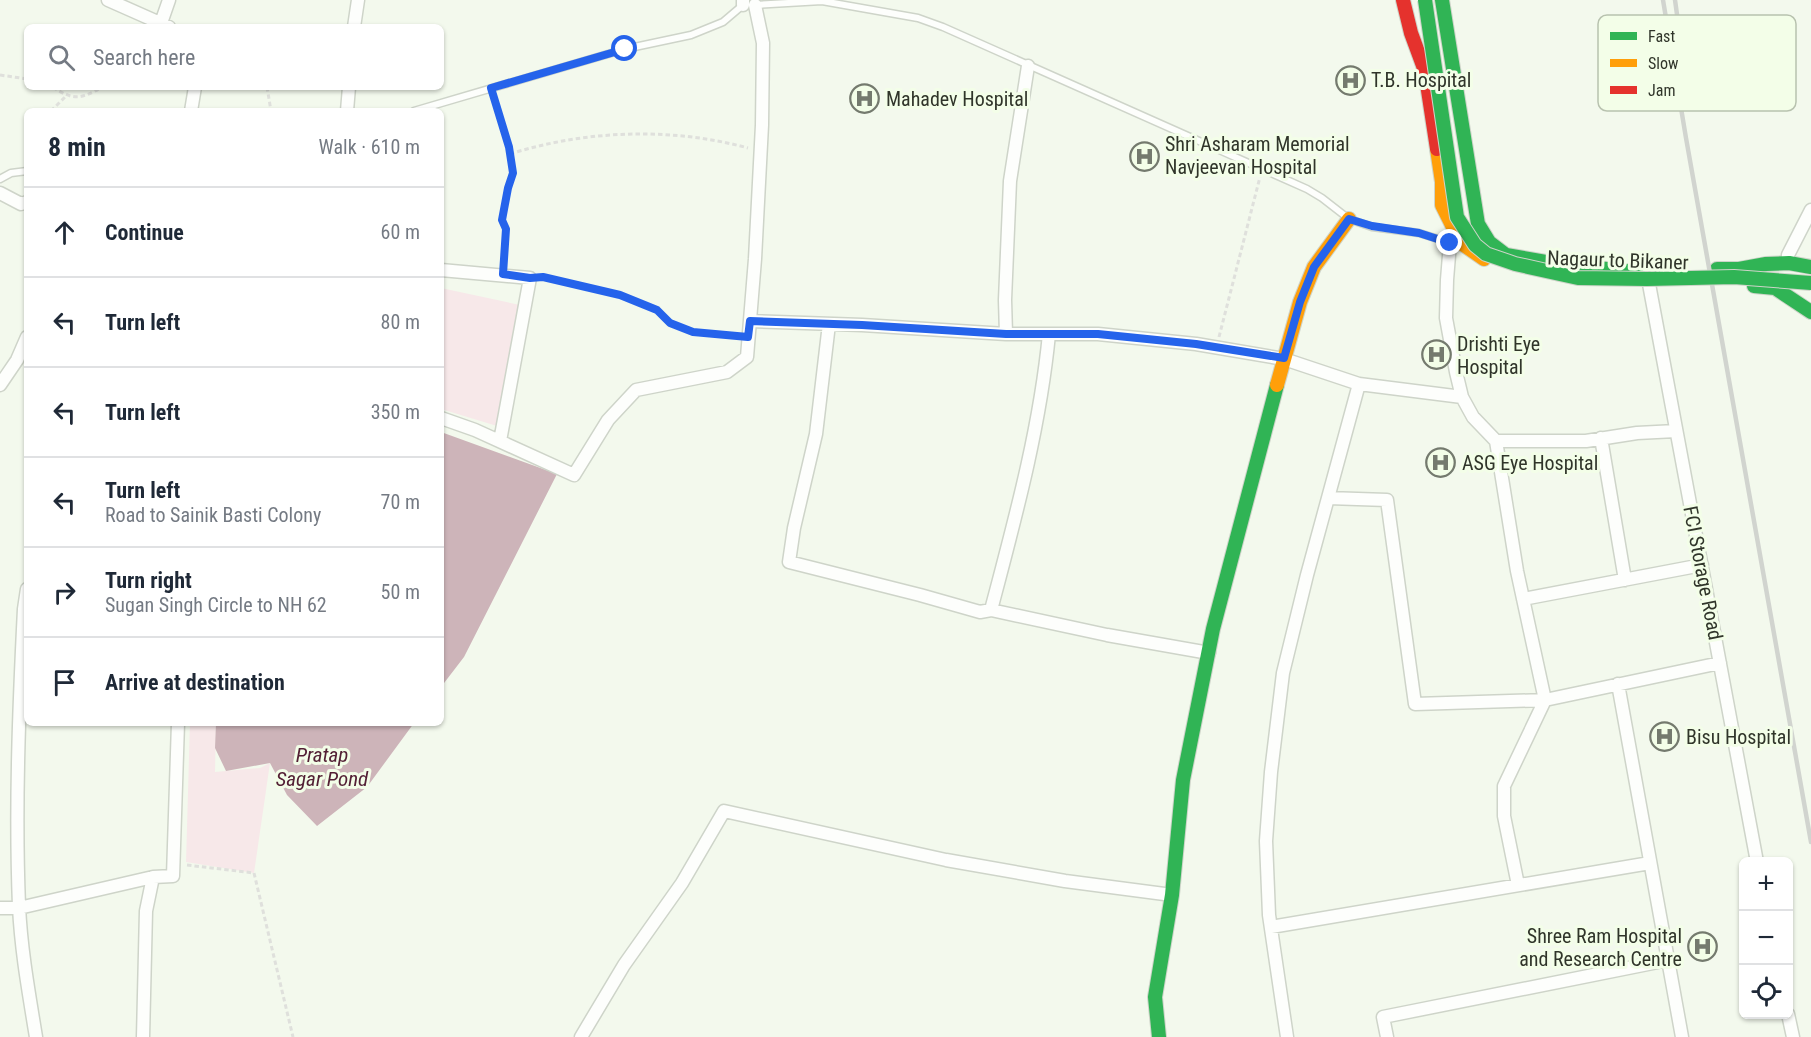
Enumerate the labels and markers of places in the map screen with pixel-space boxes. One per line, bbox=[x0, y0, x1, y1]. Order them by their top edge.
hospital icon: T.B. Hospital bbox=[1334, 64, 1366, 96]
place label: T.B. Hospital bbox=[1371, 68, 1471, 92]
hospital icon: Mahadev Hospital bbox=[849, 83, 881, 115]
place label: Mahadev Hospital bbox=[886, 87, 1028, 111]
place label: Shri Asharam Memorial Navjeevan Hospital bbox=[1165, 132, 1350, 179]
hospital icon: Shri Asharam Memorial Navjeevan Hospital bbox=[1128, 140, 1160, 172]
place label: Drishti Eye Hospital bbox=[1457, 332, 1540, 379]
hospital icon: Drishti Eye Hospital bbox=[1420, 339, 1452, 371]
hospital icon: ASG Eye Hospital bbox=[1425, 447, 1457, 479]
place label: ASG Eye Hospital bbox=[1462, 451, 1598, 475]
hospital icon: Bisu Hospital bbox=[1649, 721, 1681, 753]
place label: Bisu Hospital bbox=[1686, 725, 1791, 749]
place label: Shree Ram Hospital and Research Centre bbox=[1519, 924, 1682, 971]
hospital icon: Shree Ram Hospital and Research Centre bbox=[1687, 931, 1719, 963]

